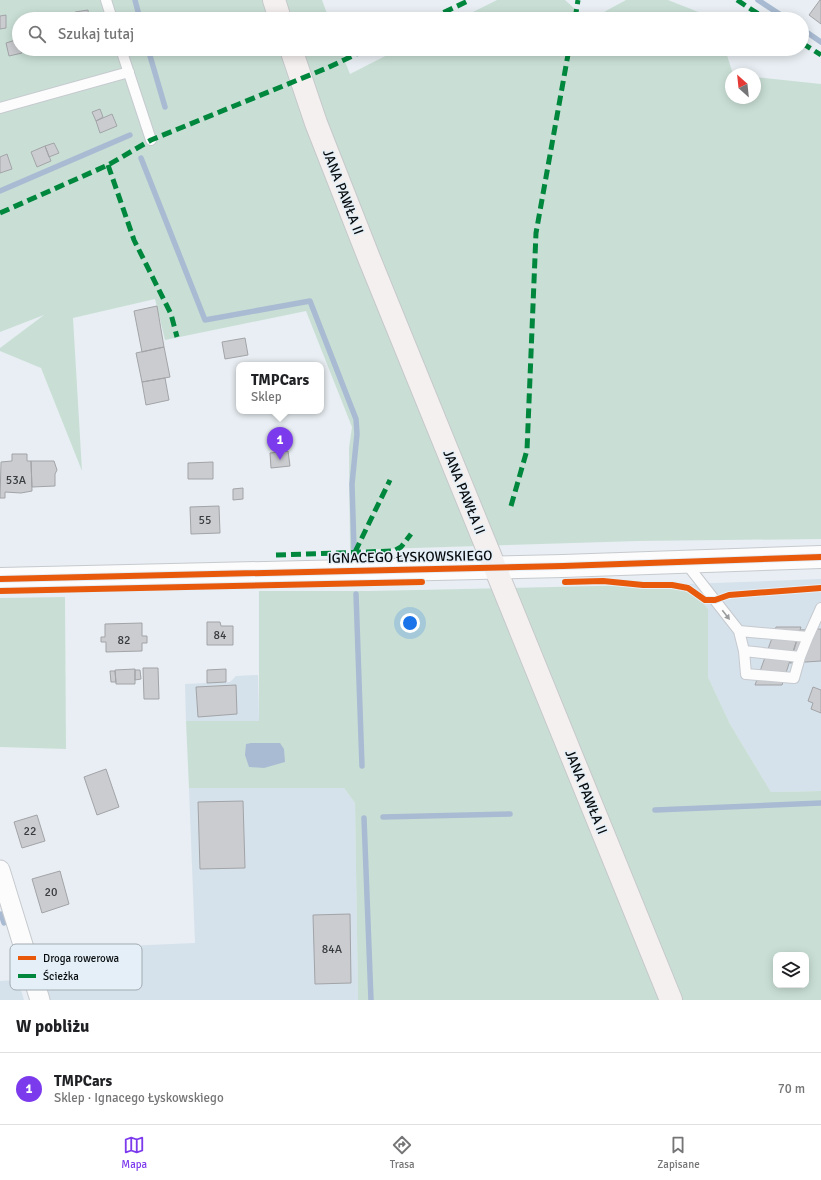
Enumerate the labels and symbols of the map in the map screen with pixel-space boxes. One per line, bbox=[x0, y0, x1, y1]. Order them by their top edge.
north arrow bbox=[725, 68, 761, 104]
street label: JANA PAWŁA II bbox=[319, 147, 367, 237]
pin: 1 bbox=[267, 427, 293, 460]
street label: JANA PAWŁA II bbox=[439, 447, 489, 537]
house number: 53A bbox=[6, 473, 27, 488]
house number: 55 bbox=[199, 513, 211, 528]
street label: IGNACEGO ŁYSKOWSKIEGO bbox=[327, 547, 493, 567]
one-way arrow bbox=[722, 609, 731, 620]
your location bbox=[400, 613, 420, 633]
house number: 84 bbox=[214, 628, 227, 643]
house number: 82 bbox=[118, 633, 130, 648]
street label: JANA PAWŁA II bbox=[561, 747, 611, 837]
house number: 22 bbox=[24, 824, 36, 839]
house number: 20 bbox=[45, 885, 57, 900]
house number: 84A bbox=[322, 942, 343, 957]
legend bbox=[10, 944, 142, 990]
text: Droga rowerowa bbox=[43, 952, 120, 965]
text: Ścieżka bbox=[43, 969, 79, 983]

